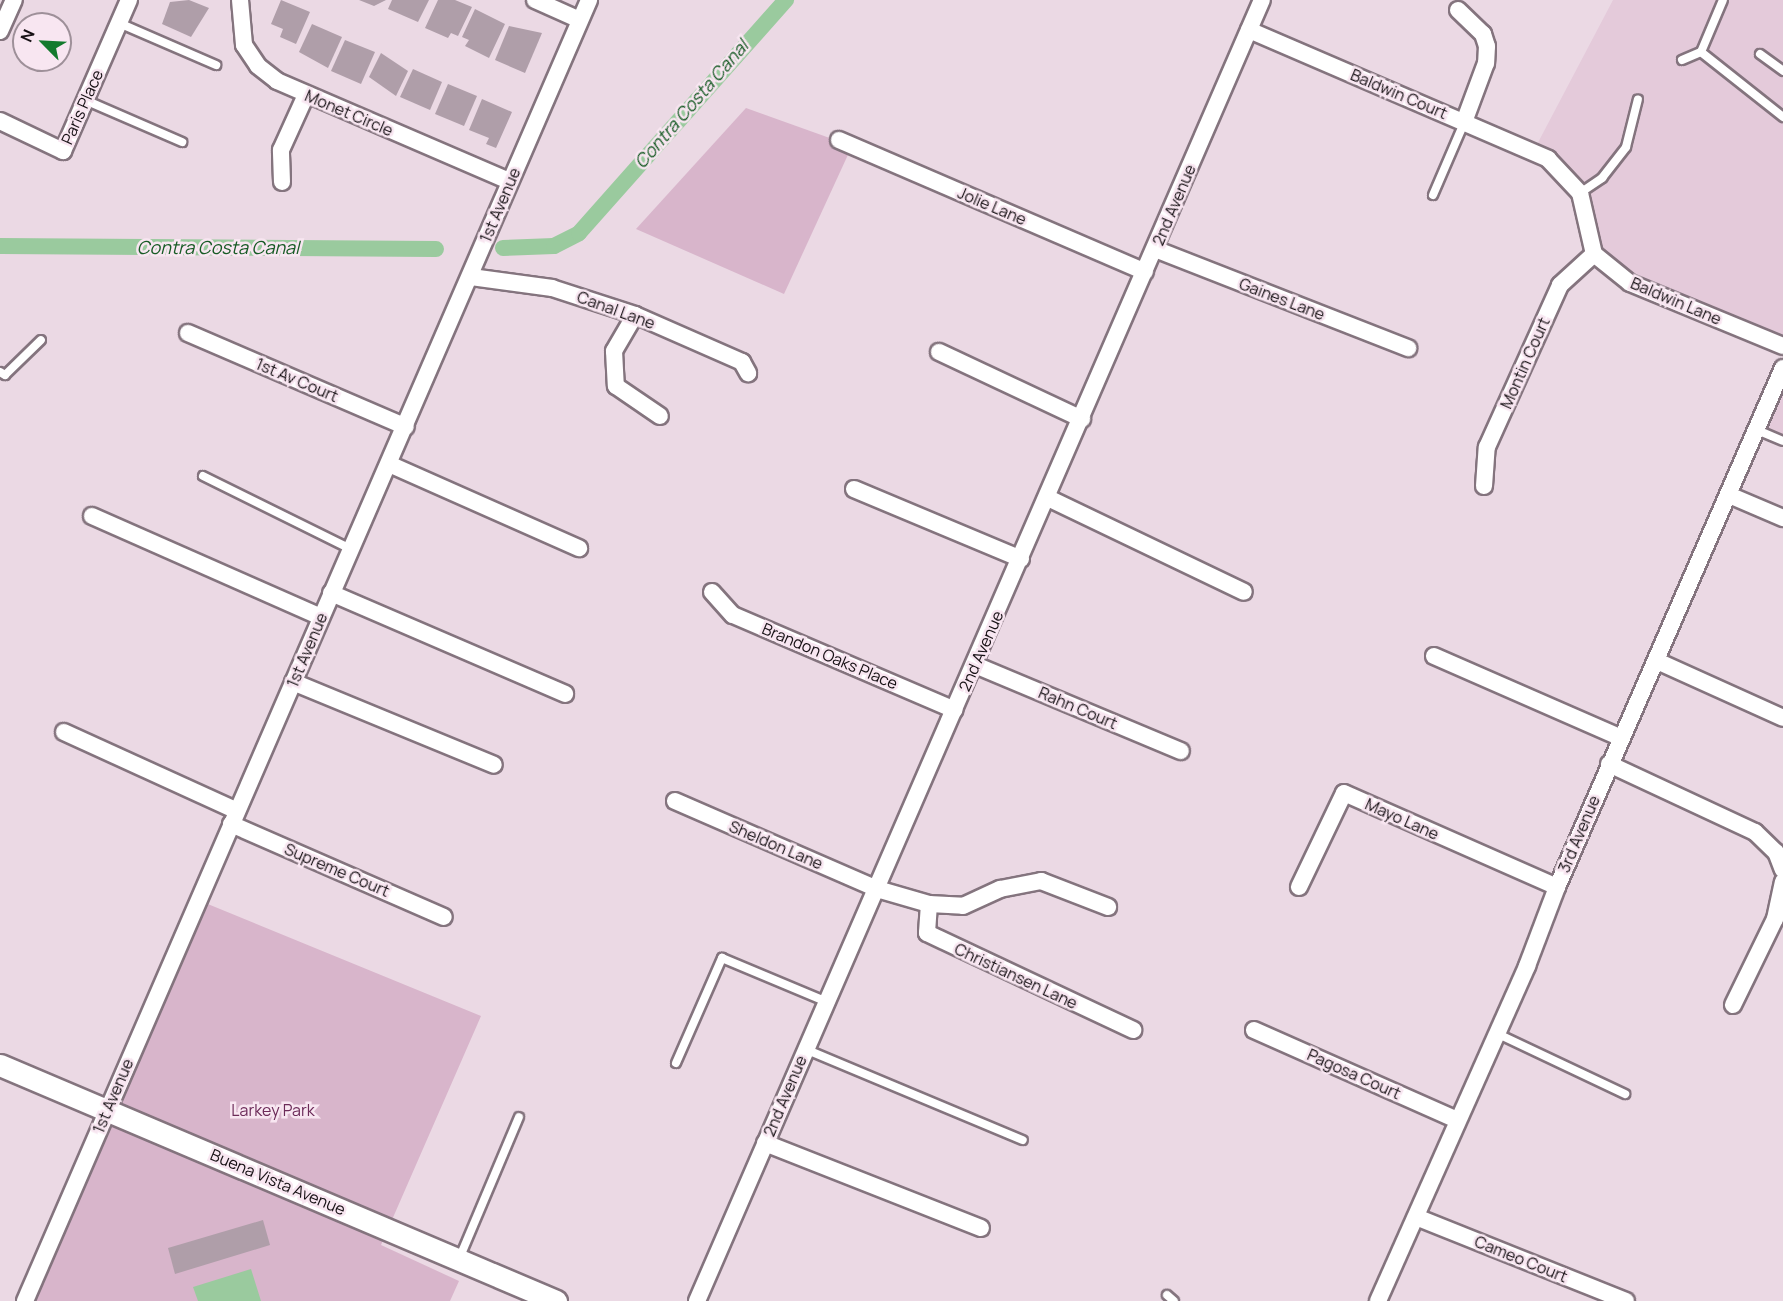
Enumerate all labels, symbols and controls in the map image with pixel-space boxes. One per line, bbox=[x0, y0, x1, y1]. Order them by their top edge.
north arrow bbox=[12, 12, 72, 72]
text: N bbox=[15, 26, 40, 45]
water label: Contra Costa Canal bbox=[630, 36, 752, 172]
street label: Baldwin Court bbox=[1348, 65, 1450, 123]
street label: Paris Place bbox=[57, 67, 107, 147]
street label: Monet Circle bbox=[302, 86, 396, 140]
street label: 2nd Avenue bbox=[1148, 162, 1200, 248]
street label: 1st Avenue bbox=[476, 165, 524, 245]
street label: Jolie Lane bbox=[955, 183, 1029, 229]
water label: Contra Costa Canal bbox=[137, 236, 299, 258]
street label: Baldwin Lane bbox=[1628, 273, 1724, 329]
street label: Gaines Lane bbox=[1236, 274, 1328, 324]
street label: Canal Lane bbox=[574, 287, 658, 333]
street label: Montin Court bbox=[1496, 314, 1554, 412]
street label: 1st Av Court bbox=[253, 354, 341, 406]
street label: 2nd Avenue bbox=[955, 608, 1007, 694]
street label: 1st Avenue bbox=[283, 610, 331, 690]
street label: Brandon Oaks Place bbox=[759, 619, 901, 693]
street label: Rahn Court bbox=[1036, 683, 1120, 733]
street label: 3rd Avenue bbox=[1554, 793, 1604, 875]
street label: Mayo Lane bbox=[1362, 794, 1442, 844]
street label: Sheldon Lane bbox=[726, 817, 826, 873]
street label: Supreme Court bbox=[282, 839, 392, 901]
street label: Christiansen Lane bbox=[951, 939, 1081, 1013]
street label: Pagosa Court bbox=[1304, 1045, 1404, 1103]
street label: 2nd Avenue bbox=[759, 1053, 811, 1139]
street label: 1st Avenue bbox=[89, 1056, 137, 1136]
park label: Larkey Park bbox=[231, 1100, 315, 1120]
street label: Buena Vista Avenue bbox=[208, 1145, 348, 1219]
street label: Cameo Court bbox=[1472, 1232, 1570, 1286]

